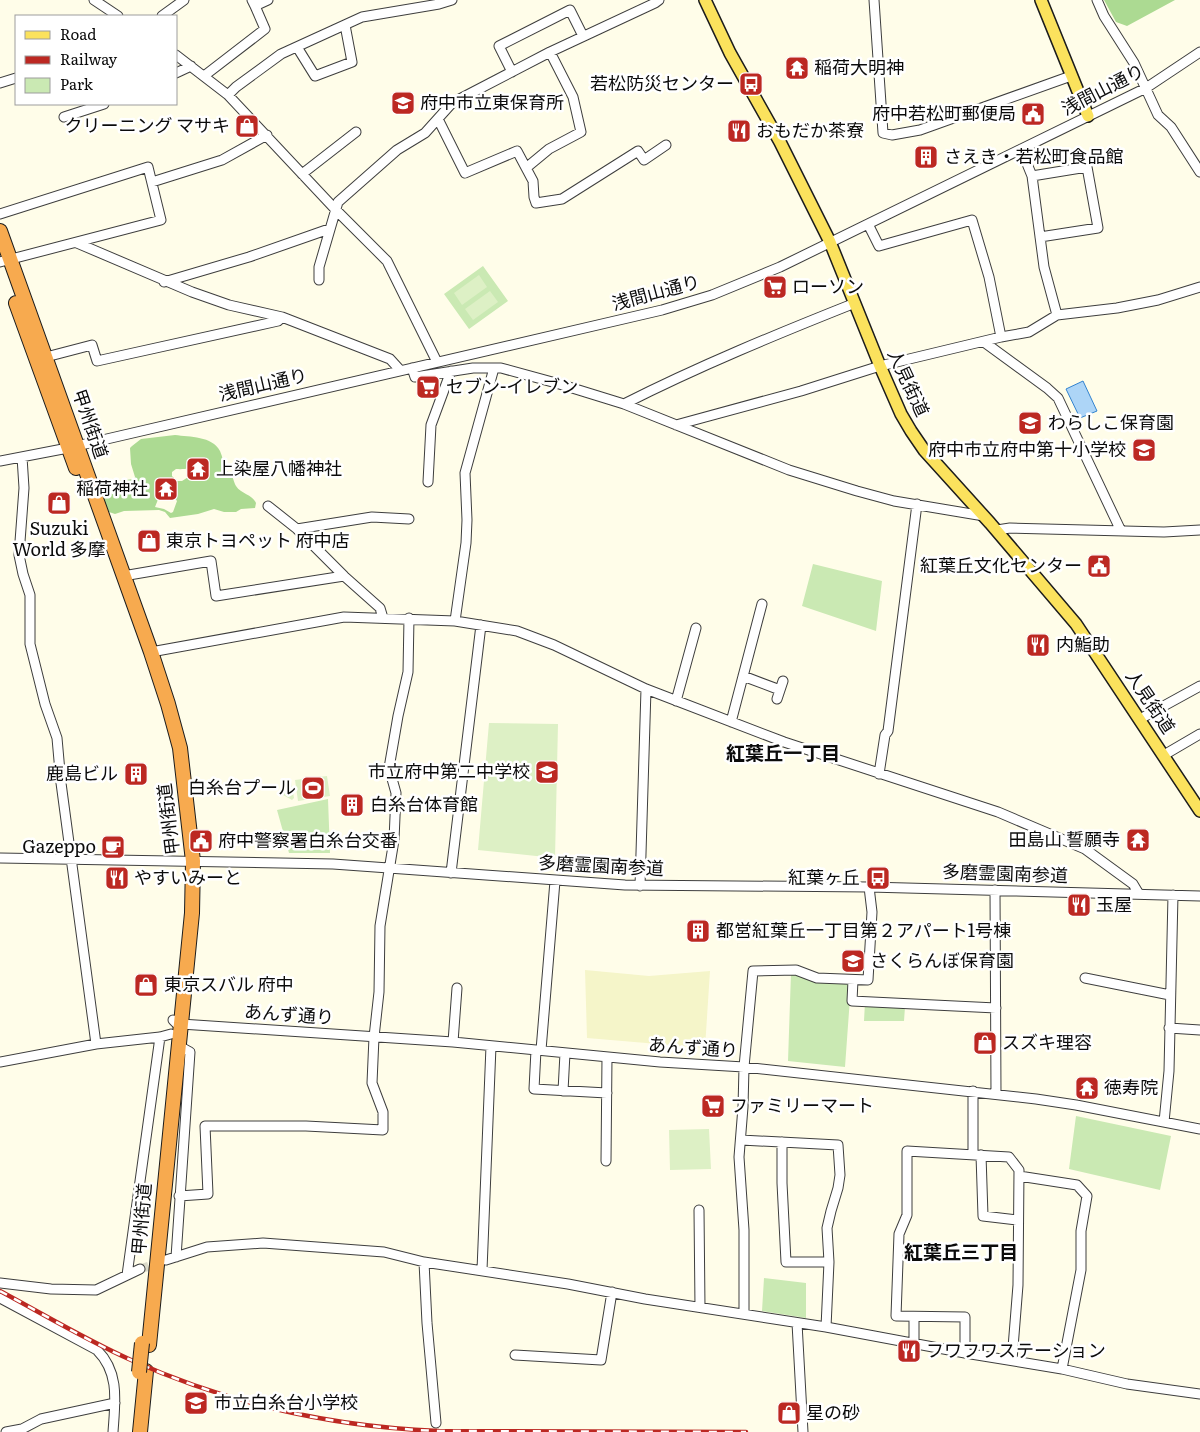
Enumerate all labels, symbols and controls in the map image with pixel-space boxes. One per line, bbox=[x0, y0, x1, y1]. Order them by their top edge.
legend bbox=[15, 15, 178, 105]
text: Road bbox=[60, 22, 96, 45]
text: Railway bbox=[60, 47, 118, 70]
place label: 稲荷大明神 bbox=[814, 53, 904, 80]
temple icon: 稲荷大明神 bbox=[784, 55, 810, 81]
street label: 浅間山通り bbox=[1056, 56, 1149, 121]
place label: 若松防災センター bbox=[590, 69, 734, 96]
bus stop icon: 若松防災センター bbox=[738, 71, 764, 97]
text: Park bbox=[60, 72, 94, 95]
place label: 府中市立東保育所 bbox=[420, 88, 564, 115]
school or university icon: 府中市立東保育所 bbox=[390, 90, 416, 116]
place label: 府中若松町郵便局 bbox=[872, 99, 1016, 126]
public building icon: 府中若松町郵便局 bbox=[1020, 101, 1046, 127]
place label: クリーニング マサキ bbox=[64, 111, 230, 138]
shop icon: クリーニング マサキ bbox=[234, 113, 260, 139]
place label: おもだか茶寮 bbox=[756, 116, 864, 143]
restaurant icon: おもだか茶寮 bbox=[726, 118, 752, 144]
place label: さえき・若松町食品館 bbox=[944, 142, 1123, 169]
building icon: さえき・若松町食品館 bbox=[913, 144, 939, 170]
street label: 浅間山通り bbox=[609, 267, 703, 316]
place label: ローソン bbox=[792, 272, 864, 299]
supermarket icon: ローソン bbox=[762, 274, 788, 300]
street label: 人見街道 bbox=[882, 344, 937, 421]
street label: 浅間山通り bbox=[216, 360, 310, 407]
place label: セブン-イレブン bbox=[446, 372, 578, 399]
supermarket icon: セブン-イレブン bbox=[415, 374, 441, 400]
street label: 甲州街道 bbox=[67, 385, 116, 462]
place label: わらしこ保育園 bbox=[1048, 408, 1174, 435]
school or university icon: わらしこ保育園 bbox=[1017, 410, 1043, 436]
place label: 府中市立府中第十小学校 bbox=[928, 435, 1126, 462]
school or university icon: 府中市立府中第十小学校 bbox=[1131, 437, 1157, 463]
place label: 上染屋八幡神社 bbox=[216, 454, 342, 481]
temple icon: 上染屋八幡神社 bbox=[185, 456, 211, 482]
place label: 稲荷神社 bbox=[76, 474, 148, 501]
temple icon: 稲荷神社 bbox=[153, 476, 179, 502]
shop icon: Suzuki World 多摩 bbox=[46, 490, 72, 516]
place label: Suzuki World 多摩 bbox=[12, 514, 106, 562]
place label: 東京トヨペット 府中店 bbox=[166, 526, 350, 553]
shop icon: 東京トヨペット 府中店 bbox=[136, 528, 162, 554]
place label: 紅葉丘文化センター bbox=[920, 551, 1082, 578]
public building icon: 紅葉丘文化センター bbox=[1086, 553, 1112, 579]
place label: 内鮨助 bbox=[1056, 630, 1110, 657]
restaurant icon: 内鮨助 bbox=[1025, 632, 1051, 658]
street label: 人見街道 bbox=[1120, 664, 1183, 739]
district label: 紅葉丘一丁目 bbox=[726, 738, 840, 766]
place label: 市立府中第二中学校 bbox=[368, 757, 530, 784]
place label: 鹿島ビル bbox=[46, 759, 118, 786]
school or university icon: 市立府中第二中学校 bbox=[534, 759, 560, 785]
building icon: 鹿島ビル bbox=[123, 761, 149, 787]
place label: 白糸台プール bbox=[188, 773, 296, 800]
sports icon: 白糸台プール bbox=[300, 775, 326, 801]
street label: 甲州街道 bbox=[150, 782, 185, 857]
place label: 白糸台体育館 bbox=[370, 790, 478, 817]
building icon: 白糸台体育館 bbox=[339, 792, 365, 818]
place label: 田島山 誓願寺 bbox=[1008, 825, 1120, 852]
place label: 府中警察署白糸台交番 bbox=[218, 826, 398, 853]
temple icon: 田島山 誓願寺 bbox=[1125, 827, 1151, 853]
public building icon: 府中警察署白糸台交番 bbox=[188, 828, 214, 854]
place label: Gazeppo bbox=[22, 832, 96, 859]
cafe icon: Gazeppo bbox=[100, 834, 126, 860]
street label: 多磨霊園南参道 bbox=[537, 848, 665, 881]
street label: 多磨霊園南参道 bbox=[942, 857, 1068, 888]
place label: やすいみーと bbox=[134, 863, 242, 890]
place label: 紅葉ヶ丘 bbox=[788, 863, 860, 890]
restaurant icon: やすいみーと bbox=[104, 865, 130, 891]
bus stop icon: 紅葉ヶ丘 bbox=[865, 865, 891, 891]
place label: 玉屋 bbox=[1096, 890, 1132, 917]
restaurant icon: 玉屋 bbox=[1066, 892, 1092, 918]
place label: 都営紅葉丘一丁目第２アパート1号棟 bbox=[716, 916, 1011, 943]
building icon: 都営紅葉丘一丁目第２アパート1号棟 bbox=[685, 918, 711, 944]
place label: さくらんぼ保育園 bbox=[870, 946, 1014, 973]
school or university icon: さくらんぼ保育園 bbox=[840, 948, 866, 974]
place label: 東京スバル 府中 bbox=[164, 970, 294, 997]
shop icon: 東京スバル 府中 bbox=[133, 972, 159, 998]
street label: あんず通り bbox=[243, 997, 335, 1030]
place label: スズキ理容 bbox=[1002, 1028, 1092, 1055]
street label: あんず通り bbox=[647, 1030, 739, 1063]
shop icon: スズキ理容 bbox=[972, 1030, 998, 1056]
place label: 徳寿院 bbox=[1104, 1073, 1158, 1100]
temple icon: 徳寿院 bbox=[1074, 1075, 1100, 1101]
place label: ファミリーマート bbox=[730, 1091, 874, 1118]
supermarket icon: ファミリーマート bbox=[700, 1093, 726, 1119]
street label: 甲州街道 bbox=[124, 1182, 157, 1256]
district label: 紅葉丘三丁目 bbox=[904, 1237, 1018, 1265]
place label: フワフワステーション bbox=[926, 1336, 1106, 1363]
restaurant icon: フワフワステーション bbox=[896, 1338, 922, 1364]
place label: 市立白糸台小学校 bbox=[214, 1388, 358, 1415]
school or university icon: 市立白糸台小学校 bbox=[183, 1390, 209, 1416]
place label: 星の砂 bbox=[806, 1398, 860, 1425]
shop icon: 星の砂 bbox=[776, 1400, 802, 1426]

